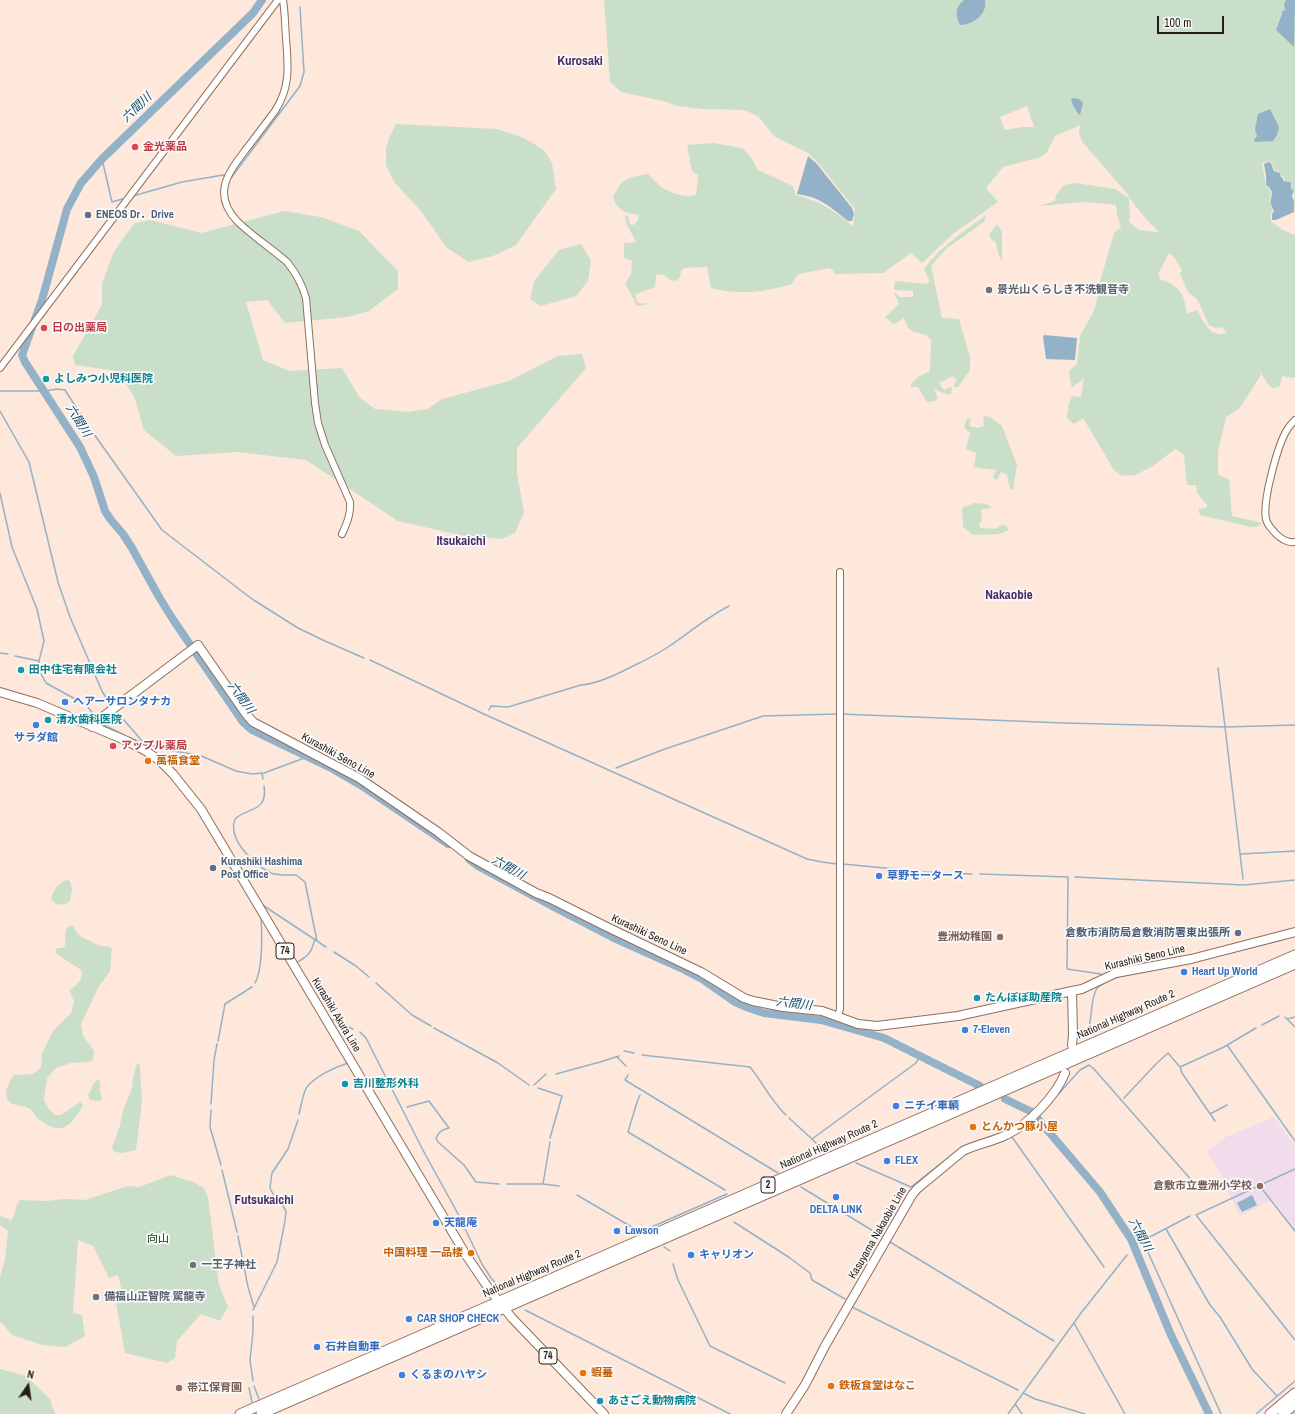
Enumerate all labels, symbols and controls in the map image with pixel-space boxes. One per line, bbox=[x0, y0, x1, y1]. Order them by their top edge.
scale bar bbox=[1159, 8, 1226, 34]
text: 100 m bbox=[1164, 15, 1191, 31]
district label: Kurosaki bbox=[557, 54, 603, 70]
water label: 六間川 bbox=[119, 90, 155, 126]
place label: 金光薬品 bbox=[143, 140, 187, 154]
marker: 金光薬品 bbox=[130, 142, 140, 152]
place label: ENEOS Dr．Drive bbox=[96, 208, 174, 222]
marker: ENEOS Dr．Drive bbox=[83, 210, 93, 220]
place label: 景光山くらしき不洗観音寺 bbox=[997, 283, 1129, 297]
marker: 景光山くらしき不洗観音寺 bbox=[984, 285, 994, 295]
place label: 日の出薬局 bbox=[52, 321, 107, 335]
marker: 日の出薬局 bbox=[39, 323, 49, 333]
place label: よしみつ小児科医院 bbox=[54, 372, 153, 386]
marker: よしみつ小児科医院 bbox=[41, 374, 51, 384]
water label: 六間川 bbox=[62, 402, 94, 440]
district label: Itsukaichi bbox=[436, 534, 486, 550]
district label: Nakaobie bbox=[985, 588, 1033, 604]
place label: 田中住宅有限会社 bbox=[29, 663, 117, 677]
marker: 田中住宅有限会社 bbox=[16, 665, 26, 675]
water label: 六間川 bbox=[225, 679, 257, 717]
place label: ヘアーサロンタナカ bbox=[73, 695, 171, 709]
marker: ヘアーサロンタナカ bbox=[60, 697, 70, 707]
place label: 清水歯科医院 bbox=[56, 713, 122, 727]
marker: 清水歯科医院 bbox=[43, 715, 53, 725]
marker: サラダ館 bbox=[31, 720, 41, 730]
street label: Kurashiki Seno Line bbox=[299, 730, 377, 782]
place label: サラダ館 bbox=[14, 731, 58, 745]
place label: アップル薬局 bbox=[121, 739, 187, 753]
marker: アップル薬局 bbox=[108, 741, 118, 751]
place label: 萬福食堂 bbox=[156, 754, 200, 768]
marker: 萬福食堂 bbox=[143, 756, 153, 766]
water label: 六間川 bbox=[489, 853, 527, 883]
place label: Kurashiki Hashima Post Office bbox=[221, 855, 302, 881]
marker: Kurashiki Hashima Post Office bbox=[208, 863, 218, 873]
place label: 草野モータース bbox=[887, 869, 964, 883]
marker: 草野モータース bbox=[874, 871, 884, 881]
street label: Kurashiki Seno Line bbox=[609, 912, 689, 958]
place label: 倉敷市消防局倉敷消防署東出張所 bbox=[1065, 926, 1230, 940]
marker: 倉敷市消防局倉敷消防署東出張所 bbox=[1233, 928, 1243, 938]
place label: 豊洲幼稚園 bbox=[937, 930, 992, 944]
marker: 豊洲幼稚園 bbox=[995, 932, 1005, 942]
street label: Kurashiki Seno Line bbox=[1104, 942, 1186, 974]
road number: 74 bbox=[276, 943, 294, 959]
place label: Heart Up World bbox=[1192, 965, 1257, 979]
marker: Heart Up World bbox=[1179, 967, 1189, 977]
street label: Kurashiki Akura Line bbox=[309, 975, 363, 1055]
street label: National Highway Route 2 bbox=[1075, 988, 1177, 1042]
place label: たんぽぽ助産院 bbox=[985, 991, 1062, 1005]
marker: たんぽぽ助産院 bbox=[972, 993, 982, 1003]
water label: 六間川 bbox=[775, 995, 813, 1013]
place label: 7-Eleven bbox=[973, 1023, 1010, 1037]
marker: 7-Eleven bbox=[960, 1025, 970, 1035]
place label: 吉川整形外科 bbox=[353, 1077, 419, 1091]
marker: 吉川整形外科 bbox=[340, 1079, 350, 1089]
place label: ニチイ車輌 bbox=[904, 1099, 959, 1113]
marker: ニチイ車輌 bbox=[891, 1101, 901, 1111]
street label: National Highway Route 2 bbox=[778, 1118, 880, 1172]
place label: とんかつ豚小屋 bbox=[981, 1120, 1058, 1134]
marker: とんかつ豚小屋 bbox=[968, 1122, 978, 1132]
place label: FLEX bbox=[895, 1154, 918, 1168]
marker: FLEX bbox=[882, 1156, 892, 1166]
road number: 2 bbox=[761, 1177, 775, 1193]
place label: 倉敷市立豊洲小学校 bbox=[1153, 1179, 1252, 1193]
marker: 倉敷市立豊洲小学校 bbox=[1255, 1181, 1265, 1191]
street label: Kasuyama Nakaobie Line bbox=[846, 1185, 910, 1281]
marker: DELTA LINK bbox=[831, 1192, 841, 1202]
district label: Futsukaichi bbox=[234, 1193, 294, 1209]
place label: DELTA LINK bbox=[810, 1203, 862, 1217]
place label: 天龍庵 bbox=[444, 1216, 477, 1230]
water label: 六間川 bbox=[1125, 1216, 1155, 1254]
marker: 天龍庵 bbox=[431, 1218, 441, 1228]
place label: Lawson bbox=[625, 1224, 659, 1238]
marker: Lawson bbox=[612, 1226, 622, 1236]
park label: 向山 bbox=[147, 1232, 169, 1246]
place label: 中国料理 一品楼 bbox=[383, 1246, 463, 1260]
street label: National Highway Route 2 bbox=[481, 1247, 583, 1301]
marker: 中国料理 一品楼 bbox=[466, 1248, 476, 1258]
place label: キャリオン bbox=[699, 1248, 754, 1262]
marker: キャリオン bbox=[686, 1250, 696, 1260]
place label: 一王子神社 bbox=[201, 1258, 256, 1272]
marker: 一王子神社 bbox=[188, 1260, 198, 1270]
place label: 備福山正智院 駕龍寺 bbox=[104, 1290, 206, 1304]
marker: 備福山正智院 駕龍寺 bbox=[91, 1292, 101, 1302]
place label: CAR SHOP CHECK bbox=[417, 1312, 499, 1326]
marker: CAR SHOP CHECK bbox=[404, 1314, 414, 1324]
place label: 石井自動車 bbox=[325, 1340, 380, 1354]
marker: 石井自動車 bbox=[312, 1342, 322, 1352]
road number: 74 bbox=[539, 1348, 557, 1364]
north arrow bbox=[8, 1366, 48, 1406]
place label: 蝦蟇 bbox=[591, 1366, 613, 1380]
text: N bbox=[26, 1367, 35, 1382]
place label: くるまのハヤシ bbox=[410, 1368, 487, 1382]
marker: 蝦蟇 bbox=[578, 1368, 588, 1378]
marker: くるまのハヤシ bbox=[397, 1370, 407, 1380]
place label: 鉄板食堂はなこ bbox=[839, 1379, 916, 1393]
place label: 帯江保育園 bbox=[187, 1381, 242, 1395]
marker: 鉄板食堂はなこ bbox=[826, 1381, 836, 1391]
marker: 帯江保育園 bbox=[174, 1383, 184, 1393]
place label: あさごえ動物病院 bbox=[608, 1394, 696, 1408]
marker: あさごえ動物病院 bbox=[595, 1396, 605, 1406]

